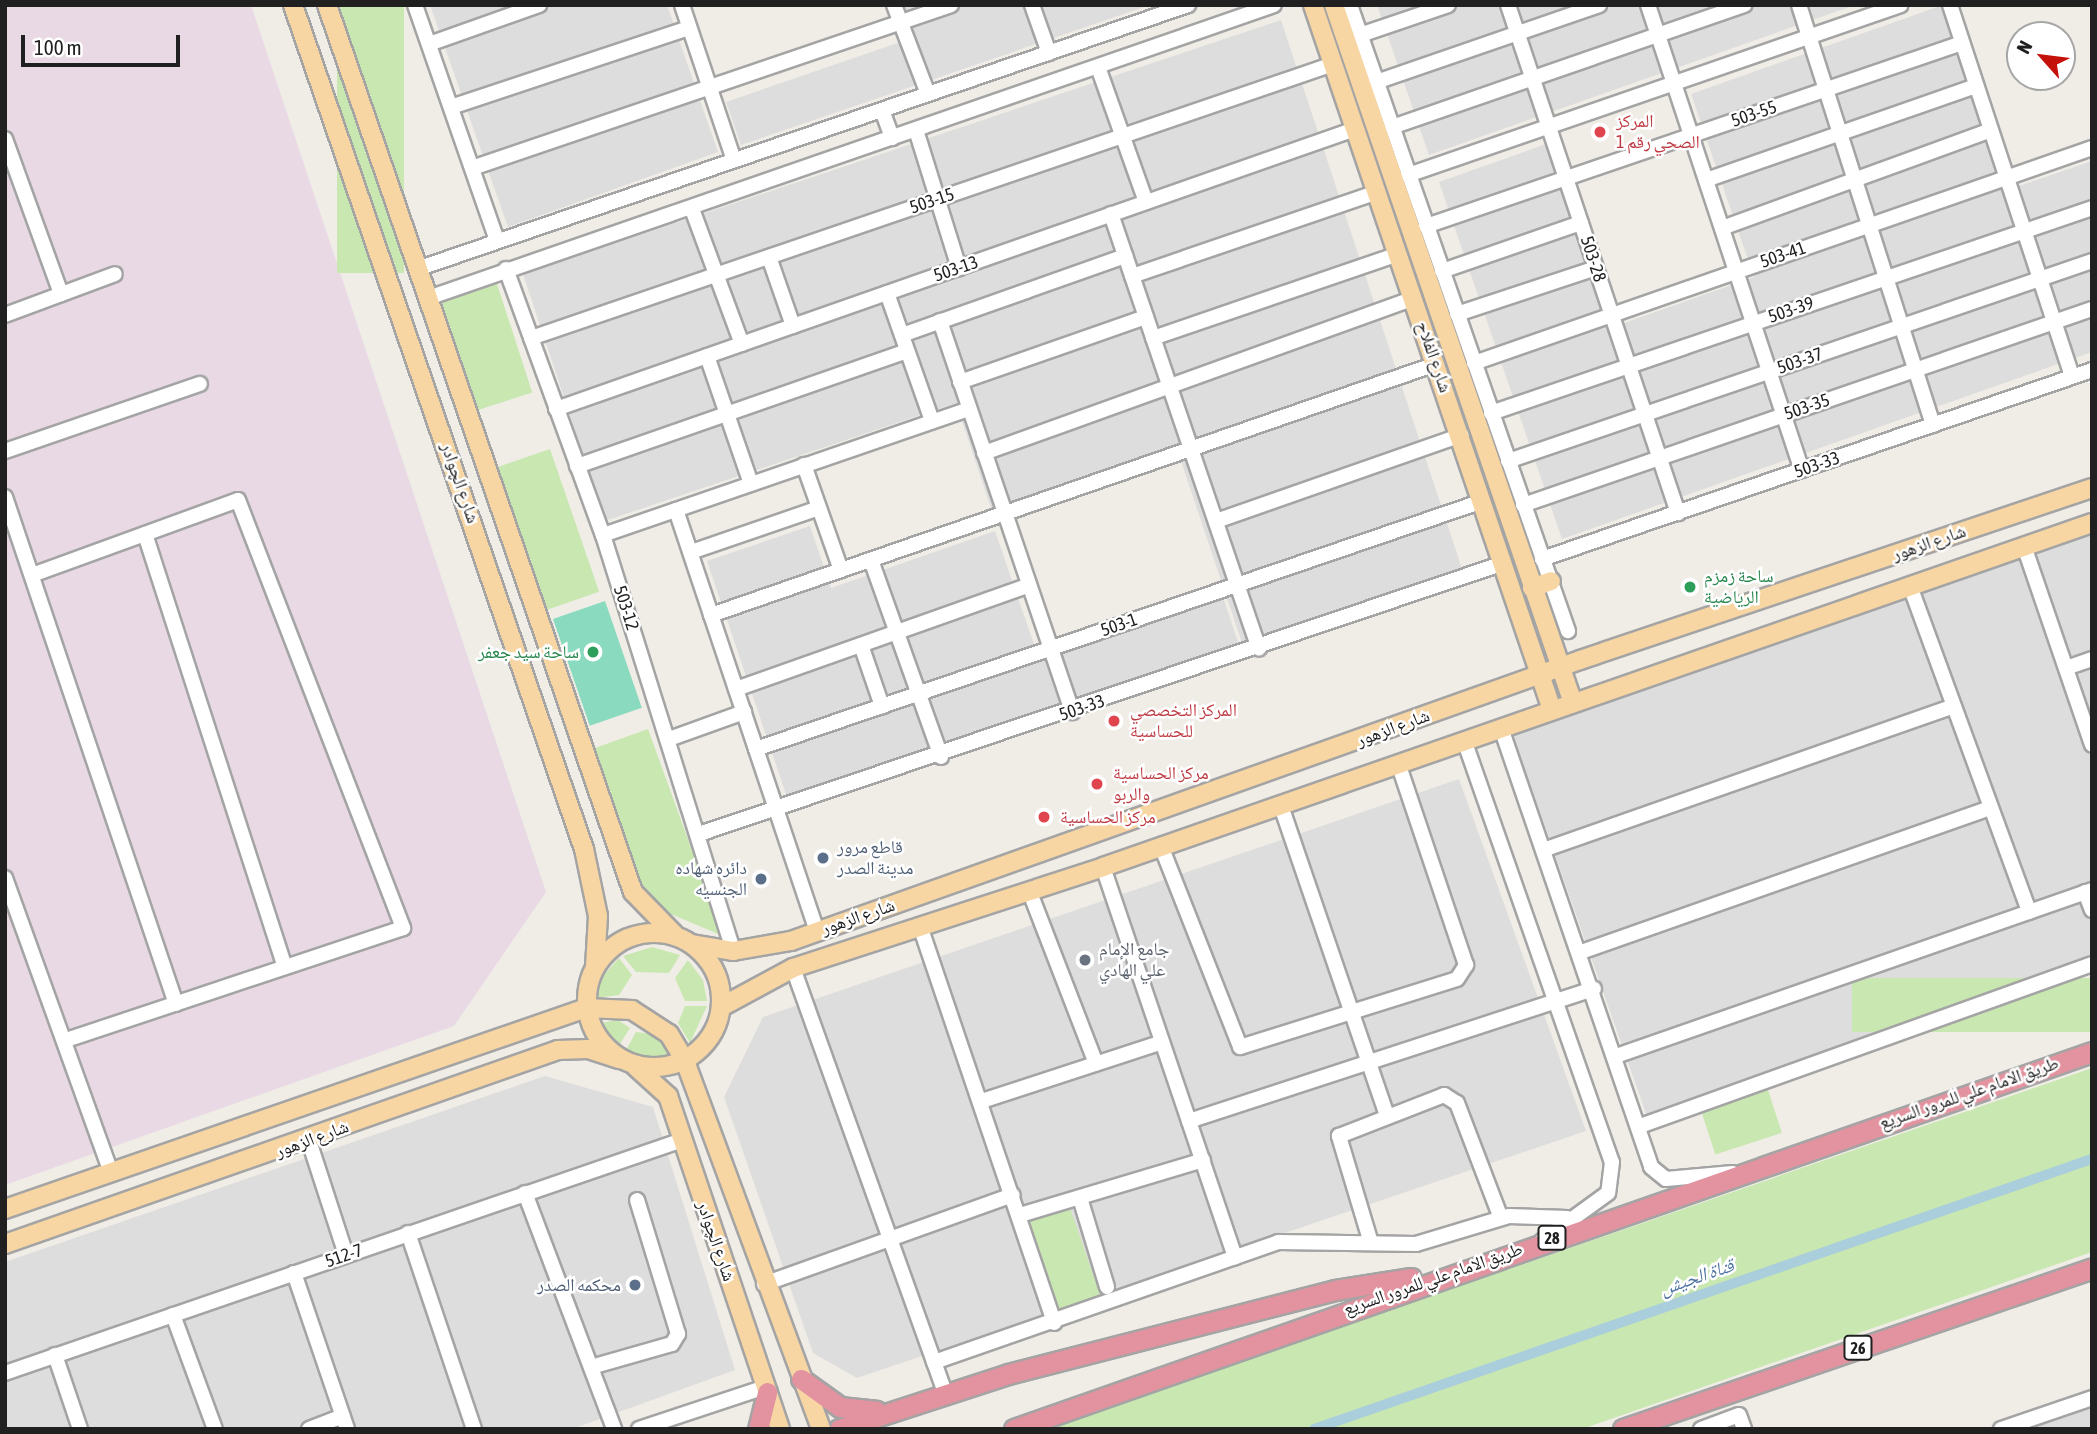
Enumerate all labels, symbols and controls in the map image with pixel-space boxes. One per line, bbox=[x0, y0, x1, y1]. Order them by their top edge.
scale bar bbox=[24, 21, 184, 65]
north arrow bbox=[2006, 21, 2076, 91]
text: 100 m bbox=[34, 35, 82, 59]
text: N bbox=[2012, 37, 2037, 57]
street label: 503-55 bbox=[1728, 96, 1780, 132]
place label: المركز الصحي رقم 1 bbox=[1616, 111, 1700, 154]
marker: المركز الصحي رقم 1 bbox=[1590, 122, 1610, 142]
street label: 503-15 bbox=[907, 183, 957, 219]
street label: 503-28 bbox=[1575, 233, 1611, 285]
street label: 503-41 bbox=[1757, 237, 1809, 273]
street label: 503-13 bbox=[931, 251, 981, 287]
street label: 503-39 bbox=[1765, 292, 1817, 328]
street label: شارع الفلاح bbox=[1412, 318, 1456, 396]
street label: 503-37 bbox=[1774, 343, 1826, 379]
street label: 503-35 bbox=[1781, 389, 1833, 425]
street label: شارع الچوادر bbox=[436, 440, 484, 526]
street label: 503-33 bbox=[1791, 447, 1843, 483]
street label: شارع الزهور bbox=[1889, 520, 1969, 566]
place label: ساحة زمزم الرياضية bbox=[1704, 566, 1774, 608]
marker: ساحة زمزم الرياضية bbox=[1682, 579, 1698, 595]
street label: 503-12 bbox=[609, 583, 643, 633]
street label: 503-1 bbox=[1098, 609, 1140, 641]
place label: ساحة سيد جعفر bbox=[478, 641, 579, 663]
marker: ساحة سيد جعفر bbox=[585, 644, 601, 660]
street label: 503-33 bbox=[1056, 690, 1108, 726]
place label: المركز التخصصي للحساسية bbox=[1130, 700, 1237, 742]
street label: شارع الزهور bbox=[1353, 705, 1433, 751]
marker: المركز التخصصي للحساسية bbox=[1104, 711, 1124, 731]
place label: مركز الحساسية والربو bbox=[1113, 763, 1209, 806]
marker: مركز الحساسية والربو bbox=[1087, 774, 1107, 794]
place label: مركز الحساسية bbox=[1060, 806, 1156, 828]
marker: مركز الحساسية bbox=[1034, 807, 1054, 827]
place label: قاطع مرور مدينة الصدر bbox=[837, 837, 913, 880]
marker: قاطع مرور مدينة الصدر bbox=[815, 850, 831, 866]
place label: دائره شهاده الجنسيه bbox=[675, 858, 747, 900]
marker: دائره شهاده الجنسيه bbox=[753, 871, 769, 887]
street label: شارع الزهور bbox=[818, 894, 898, 940]
place label: جامع الإمام علي الهادي bbox=[1099, 939, 1169, 982]
marker: جامع الإمام علي الهادي bbox=[1077, 952, 1093, 968]
street label: طريق الامام علي للمرور السريع bbox=[1877, 1052, 2061, 1134]
street label: شارع الزهور bbox=[272, 1116, 352, 1162]
street label: شارع الچوادر bbox=[692, 1198, 740, 1284]
road number: 28 bbox=[1536, 1226, 1568, 1250]
street label: طريق الامام علي للمرور السريع bbox=[1341, 1238, 1525, 1320]
street label: 512-7 bbox=[322, 1240, 366, 1272]
water label: قناة الجيش bbox=[1657, 1254, 1737, 1300]
place label: محكمه الصدر bbox=[537, 1274, 621, 1296]
marker: محكمه الصدر bbox=[627, 1277, 643, 1293]
road number: 26 bbox=[1842, 1336, 1874, 1360]

